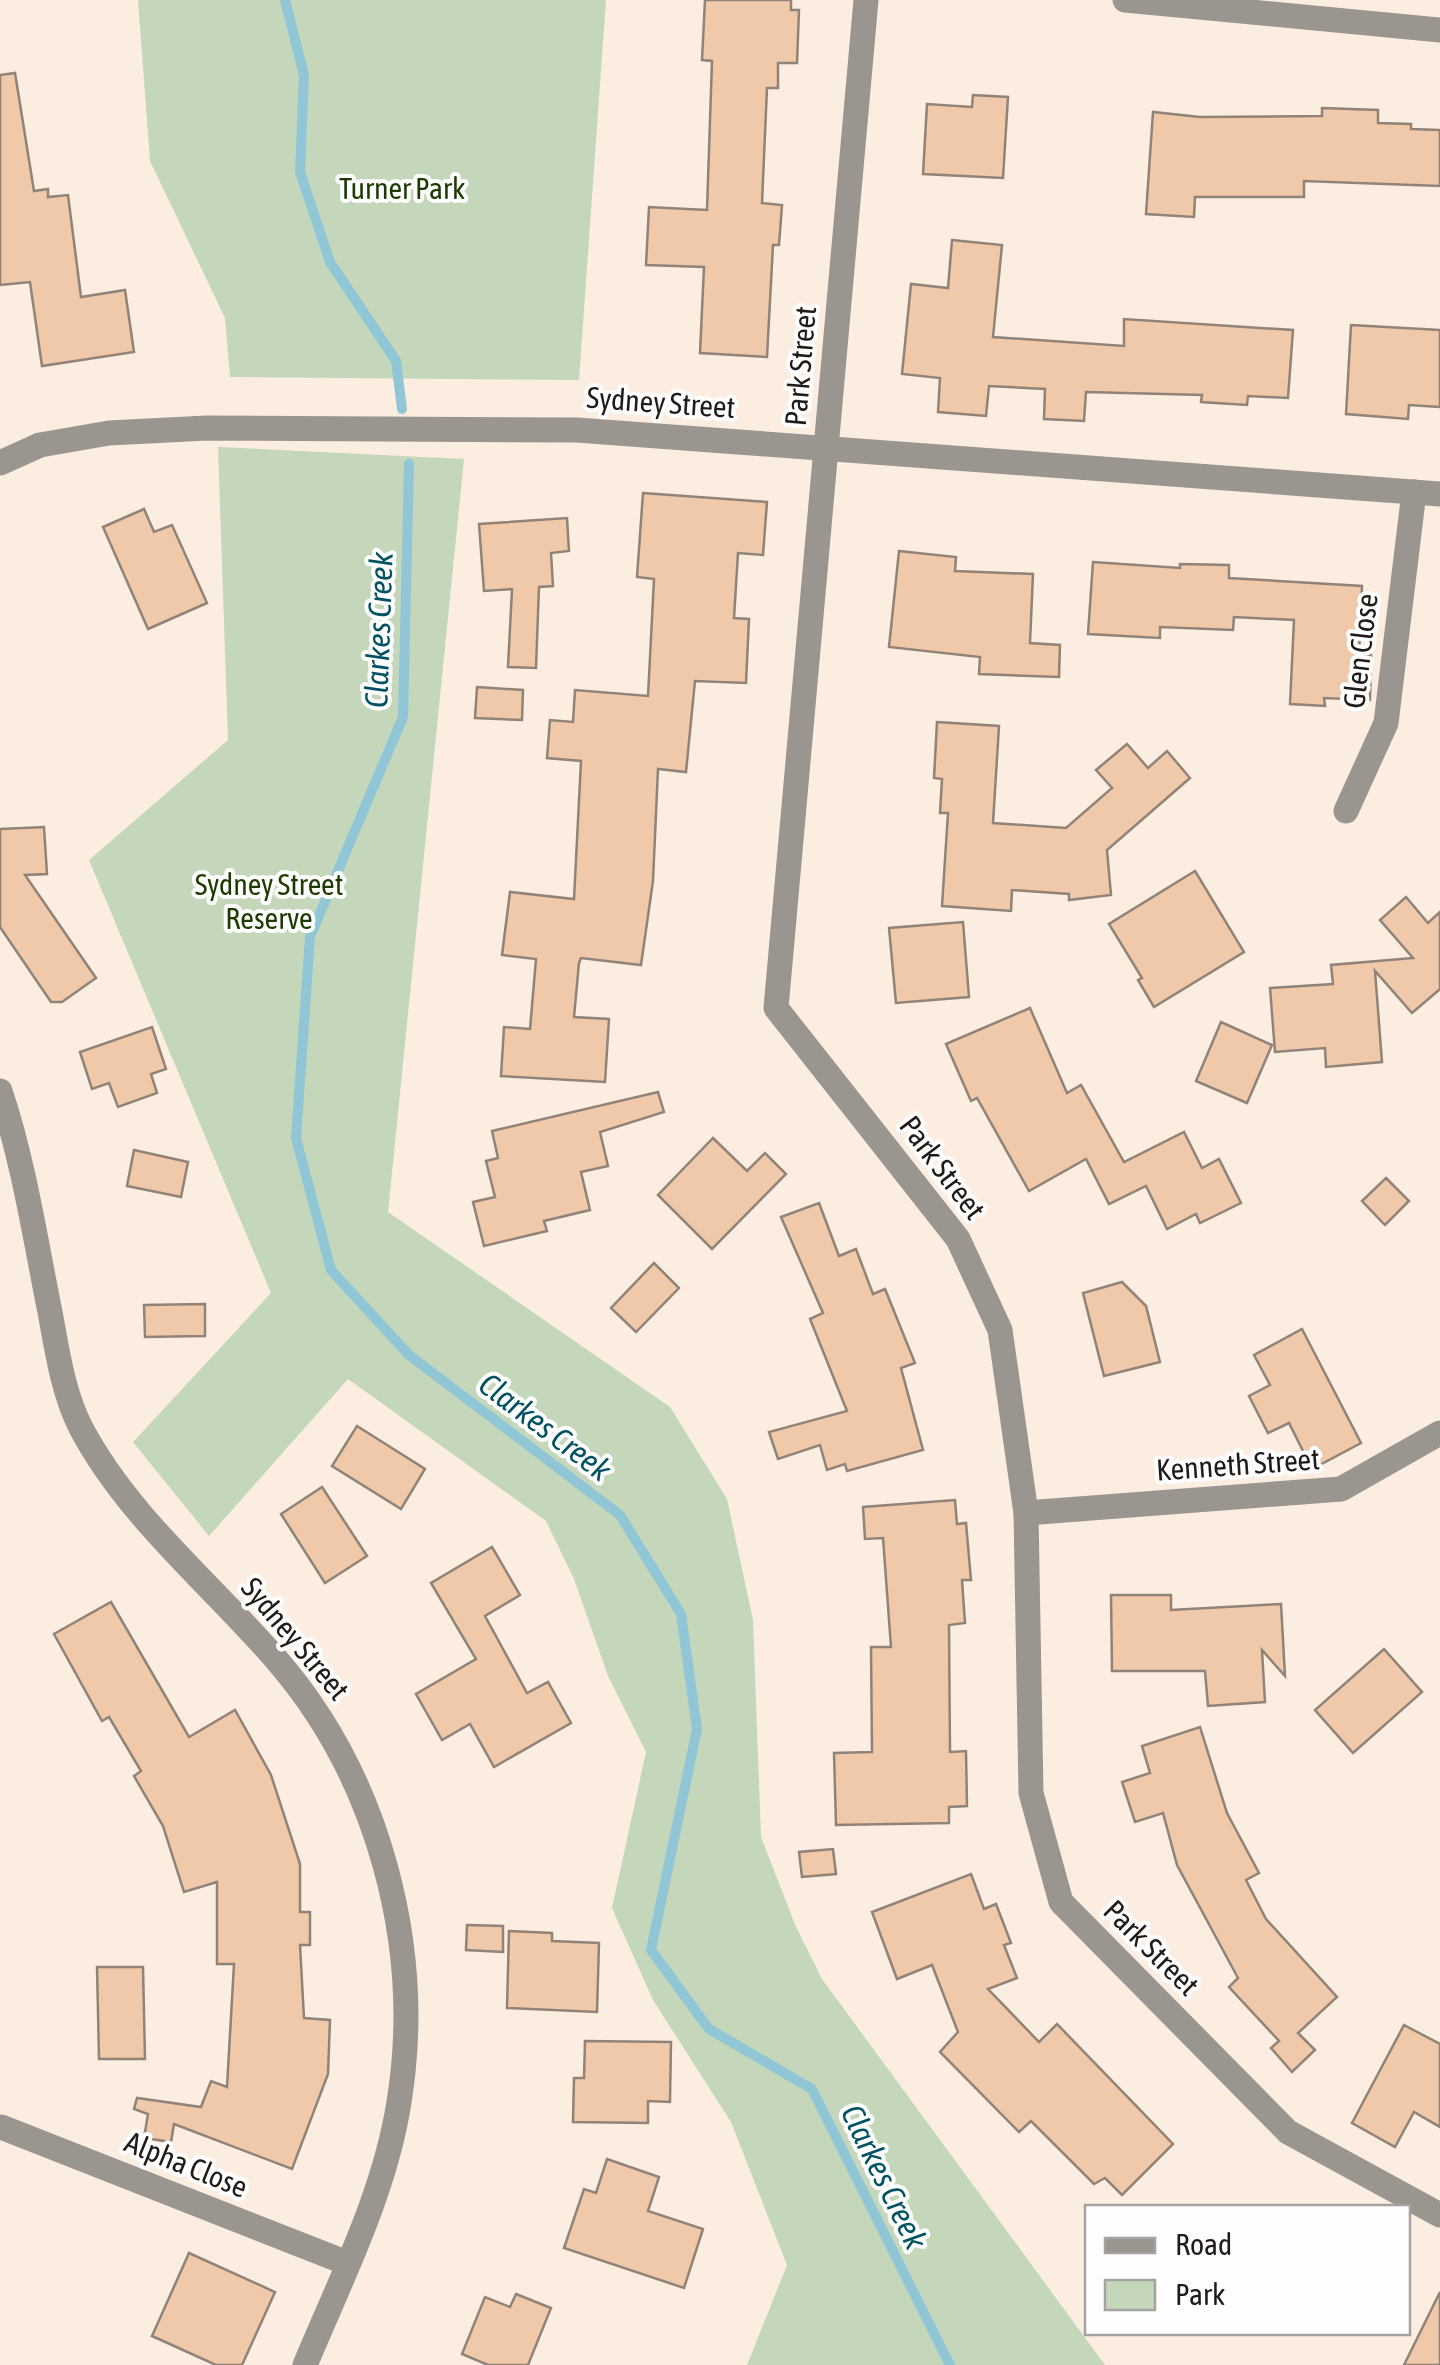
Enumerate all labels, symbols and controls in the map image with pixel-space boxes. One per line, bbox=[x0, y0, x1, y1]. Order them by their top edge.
park label: Turner Park bbox=[339, 171, 465, 205]
street label: Park Street bbox=[778, 305, 822, 427]
street label: Sydney Street bbox=[586, 380, 736, 424]
water label: Clarkes Creek bbox=[357, 551, 400, 708]
street label: Glen Close bbox=[1336, 592, 1384, 710]
park label: Sydney Street Reserve bbox=[195, 867, 343, 935]
street label: Park Street bbox=[893, 1109, 992, 1226]
water label: Clarkes Creek bbox=[472, 1365, 619, 1489]
street label: Kenneth Street bbox=[1155, 1441, 1321, 1487]
street label: Sydney Street bbox=[235, 1570, 357, 1706]
street label: Park Street bbox=[1097, 1893, 1206, 2002]
water label: Clarkes Creek bbox=[834, 2099, 936, 2256]
street label: Alpha Close bbox=[120, 2124, 253, 2204]
legend bbox=[1085, 2205, 1410, 2335]
text: Road bbox=[1175, 2227, 1232, 2261]
text: Park bbox=[1175, 2277, 1225, 2311]

